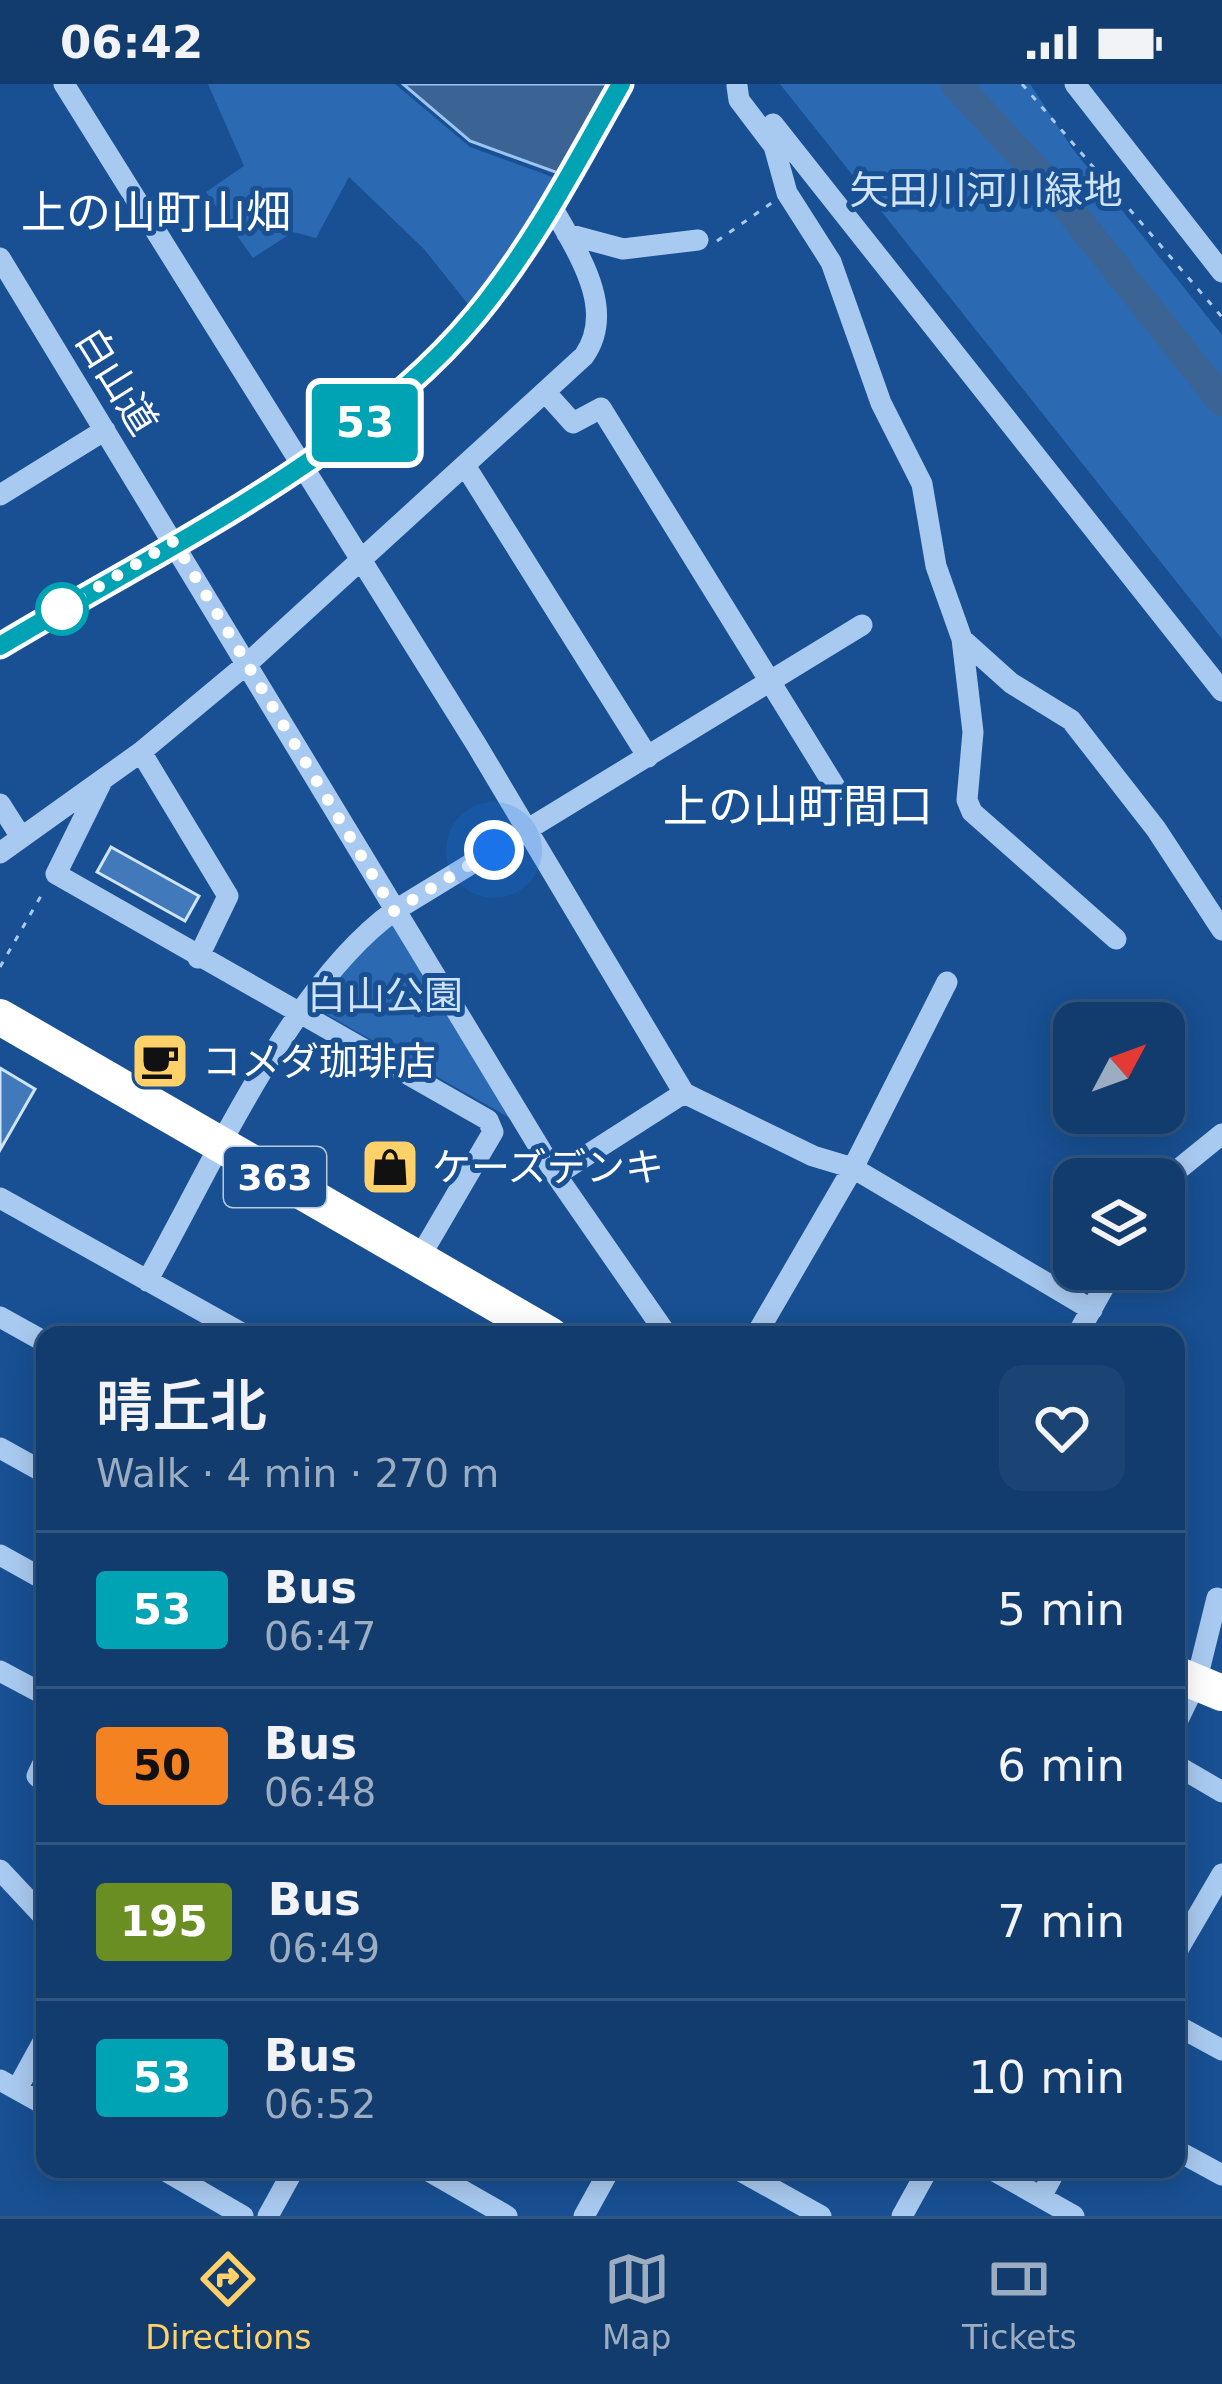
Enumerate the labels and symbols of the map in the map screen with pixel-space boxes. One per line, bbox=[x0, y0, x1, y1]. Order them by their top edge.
park label: 矢田川河川緑地 bbox=[849, 168, 1123, 213]
district label: 上の山町山畑 bbox=[21, 186, 291, 239]
street label: 白山道 bbox=[66, 320, 167, 443]
line badge: 53 bbox=[311, 384, 419, 462]
unlabelled marker bbox=[37, 584, 87, 634]
district label: 上の山町間口 bbox=[663, 780, 933, 833]
your location bbox=[464, 820, 524, 880]
park label: 白山公園 bbox=[307, 973, 463, 1018]
north arrow bbox=[1053, 1002, 1185, 1134]
cafe icon: コメダ珈琲店 bbox=[129, 1030, 191, 1092]
place label: コメダ珈琲店 bbox=[202, 1039, 436, 1084]
shop icon: ケーズデンキ bbox=[359, 1136, 421, 1198]
place label: ケーズデンキ bbox=[432, 1145, 664, 1190]
road number: 363 bbox=[224, 1147, 326, 1207]

